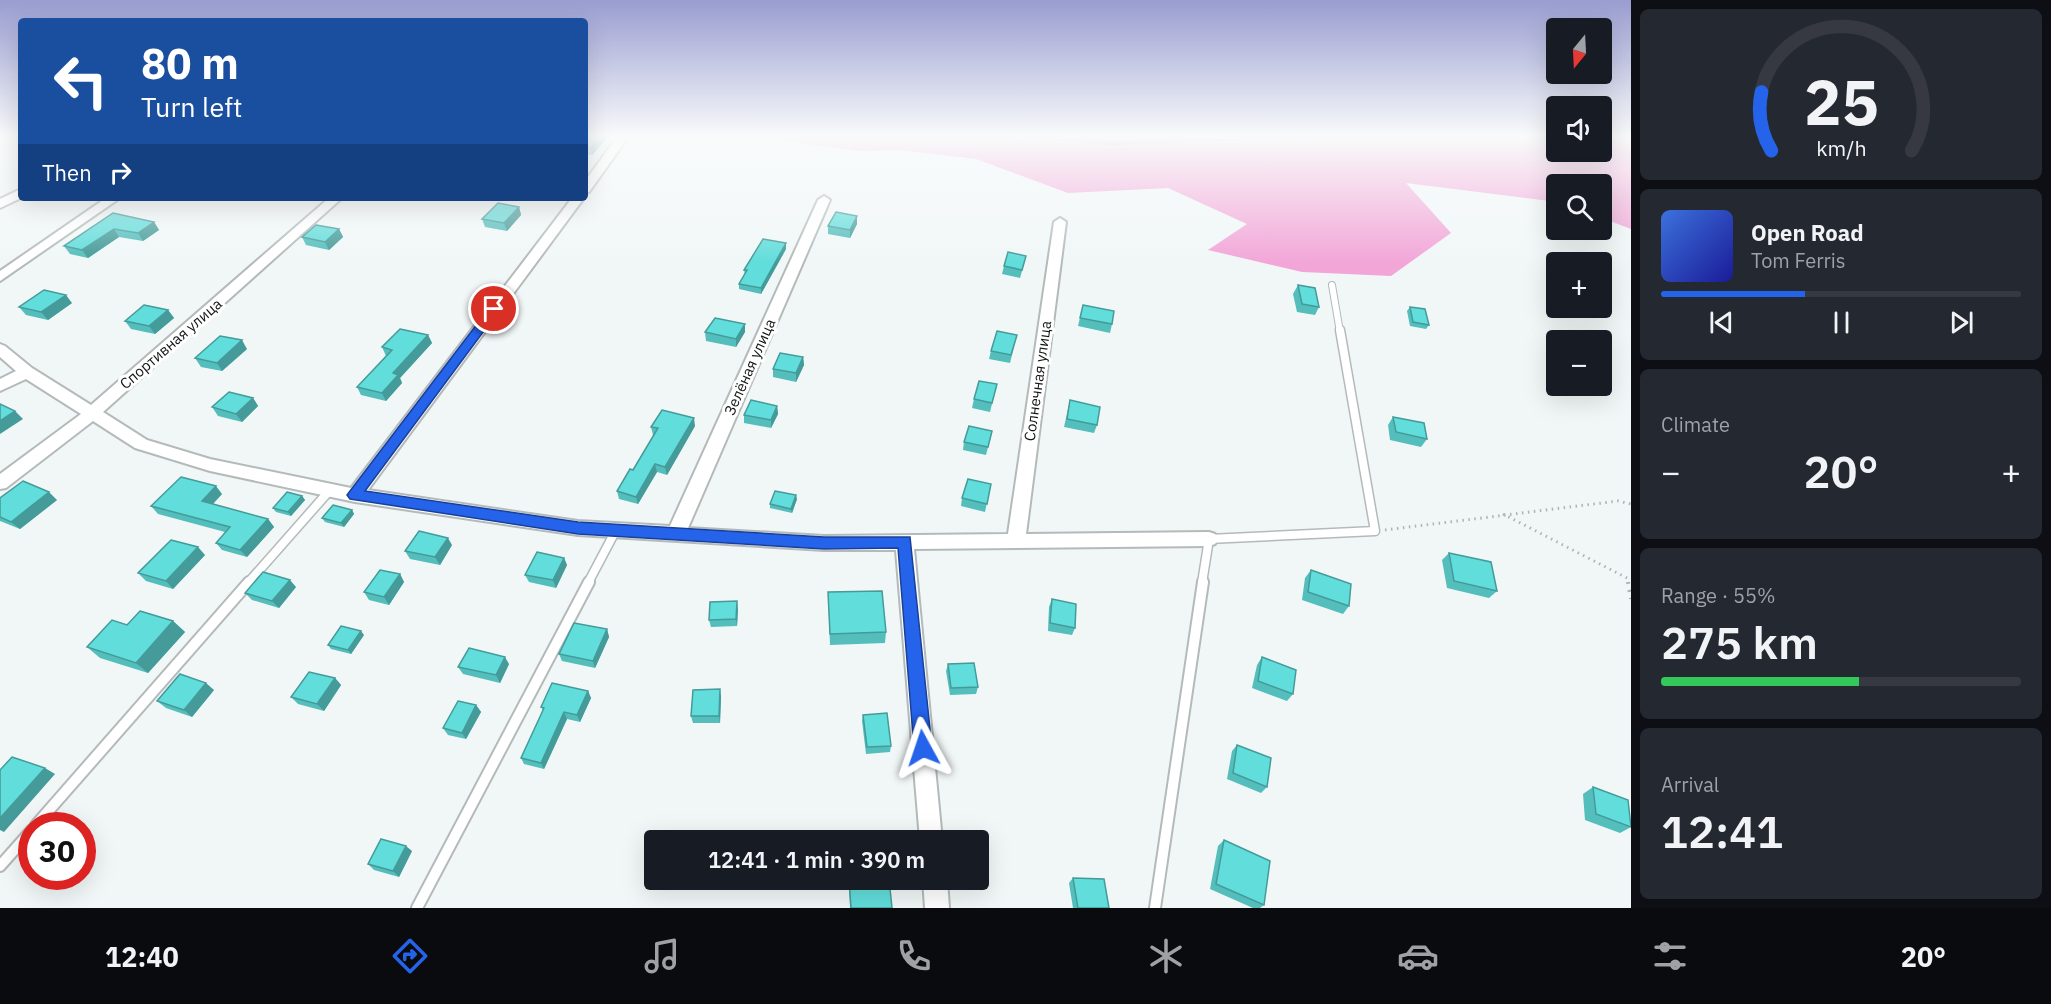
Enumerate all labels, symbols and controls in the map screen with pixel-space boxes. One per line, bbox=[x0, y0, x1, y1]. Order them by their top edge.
north arrow bbox=[1546, 18, 1612, 84]
map controls bbox=[1546, 18, 1612, 396]
text: 80 m bbox=[141, 36, 239, 91]
icon: left bbox=[42, 42, 120, 120]
text: 25 bbox=[1804, 62, 1878, 143]
text: Turn left bbox=[141, 89, 242, 124]
button: sound bbox=[1546, 96, 1612, 162]
text: km/h bbox=[1816, 135, 1866, 163]
icon: right bbox=[104, 156, 137, 189]
text: Then bbox=[42, 158, 92, 187]
button: search bbox=[1546, 174, 1612, 240]
text: Open Road bbox=[1751, 218, 1864, 247]
text: Tom Ferris bbox=[1751, 247, 1846, 274]
button: + bbox=[1546, 252, 1612, 318]
pin bbox=[468, 283, 519, 334]
icon: arrive bbox=[477, 292, 510, 325]
street label: Спортивная улица bbox=[116, 294, 226, 393]
icon: previous bbox=[1705, 306, 1738, 339]
icon: pause bbox=[1825, 306, 1858, 339]
icon: next bbox=[1945, 306, 1978, 339]
street label: Зелёная улица bbox=[720, 316, 779, 418]
street label: Солнечная улица bbox=[1020, 320, 1055, 442]
button: − bbox=[1546, 330, 1612, 396]
text: Climate bbox=[1661, 411, 1730, 438]
text: 20° bbox=[1803, 442, 1879, 500]
text: − bbox=[1661, 450, 1681, 493]
text: + bbox=[2001, 450, 2021, 493]
text: Range · 55% bbox=[1661, 582, 1776, 609]
text: 275 km bbox=[1661, 613, 1818, 671]
position arrow bbox=[891, 716, 955, 780]
text: Arrival bbox=[1661, 771, 1719, 798]
text: 12:41 bbox=[1661, 802, 1783, 860]
speed limit sign: 30 bbox=[18, 812, 96, 890]
text: 12:41 · 1 min · 390 m bbox=[708, 845, 925, 874]
icon: directions bbox=[389, 935, 431, 977]
icon: music bbox=[641, 935, 683, 977]
icon: phone bbox=[893, 935, 935, 977]
icon: climate bbox=[1145, 935, 1187, 977]
icon: car bbox=[1397, 935, 1439, 977]
icon: filters bbox=[1649, 935, 1691, 977]
text: 12:40 bbox=[105, 939, 179, 974]
text: 20° bbox=[1901, 939, 1946, 974]

